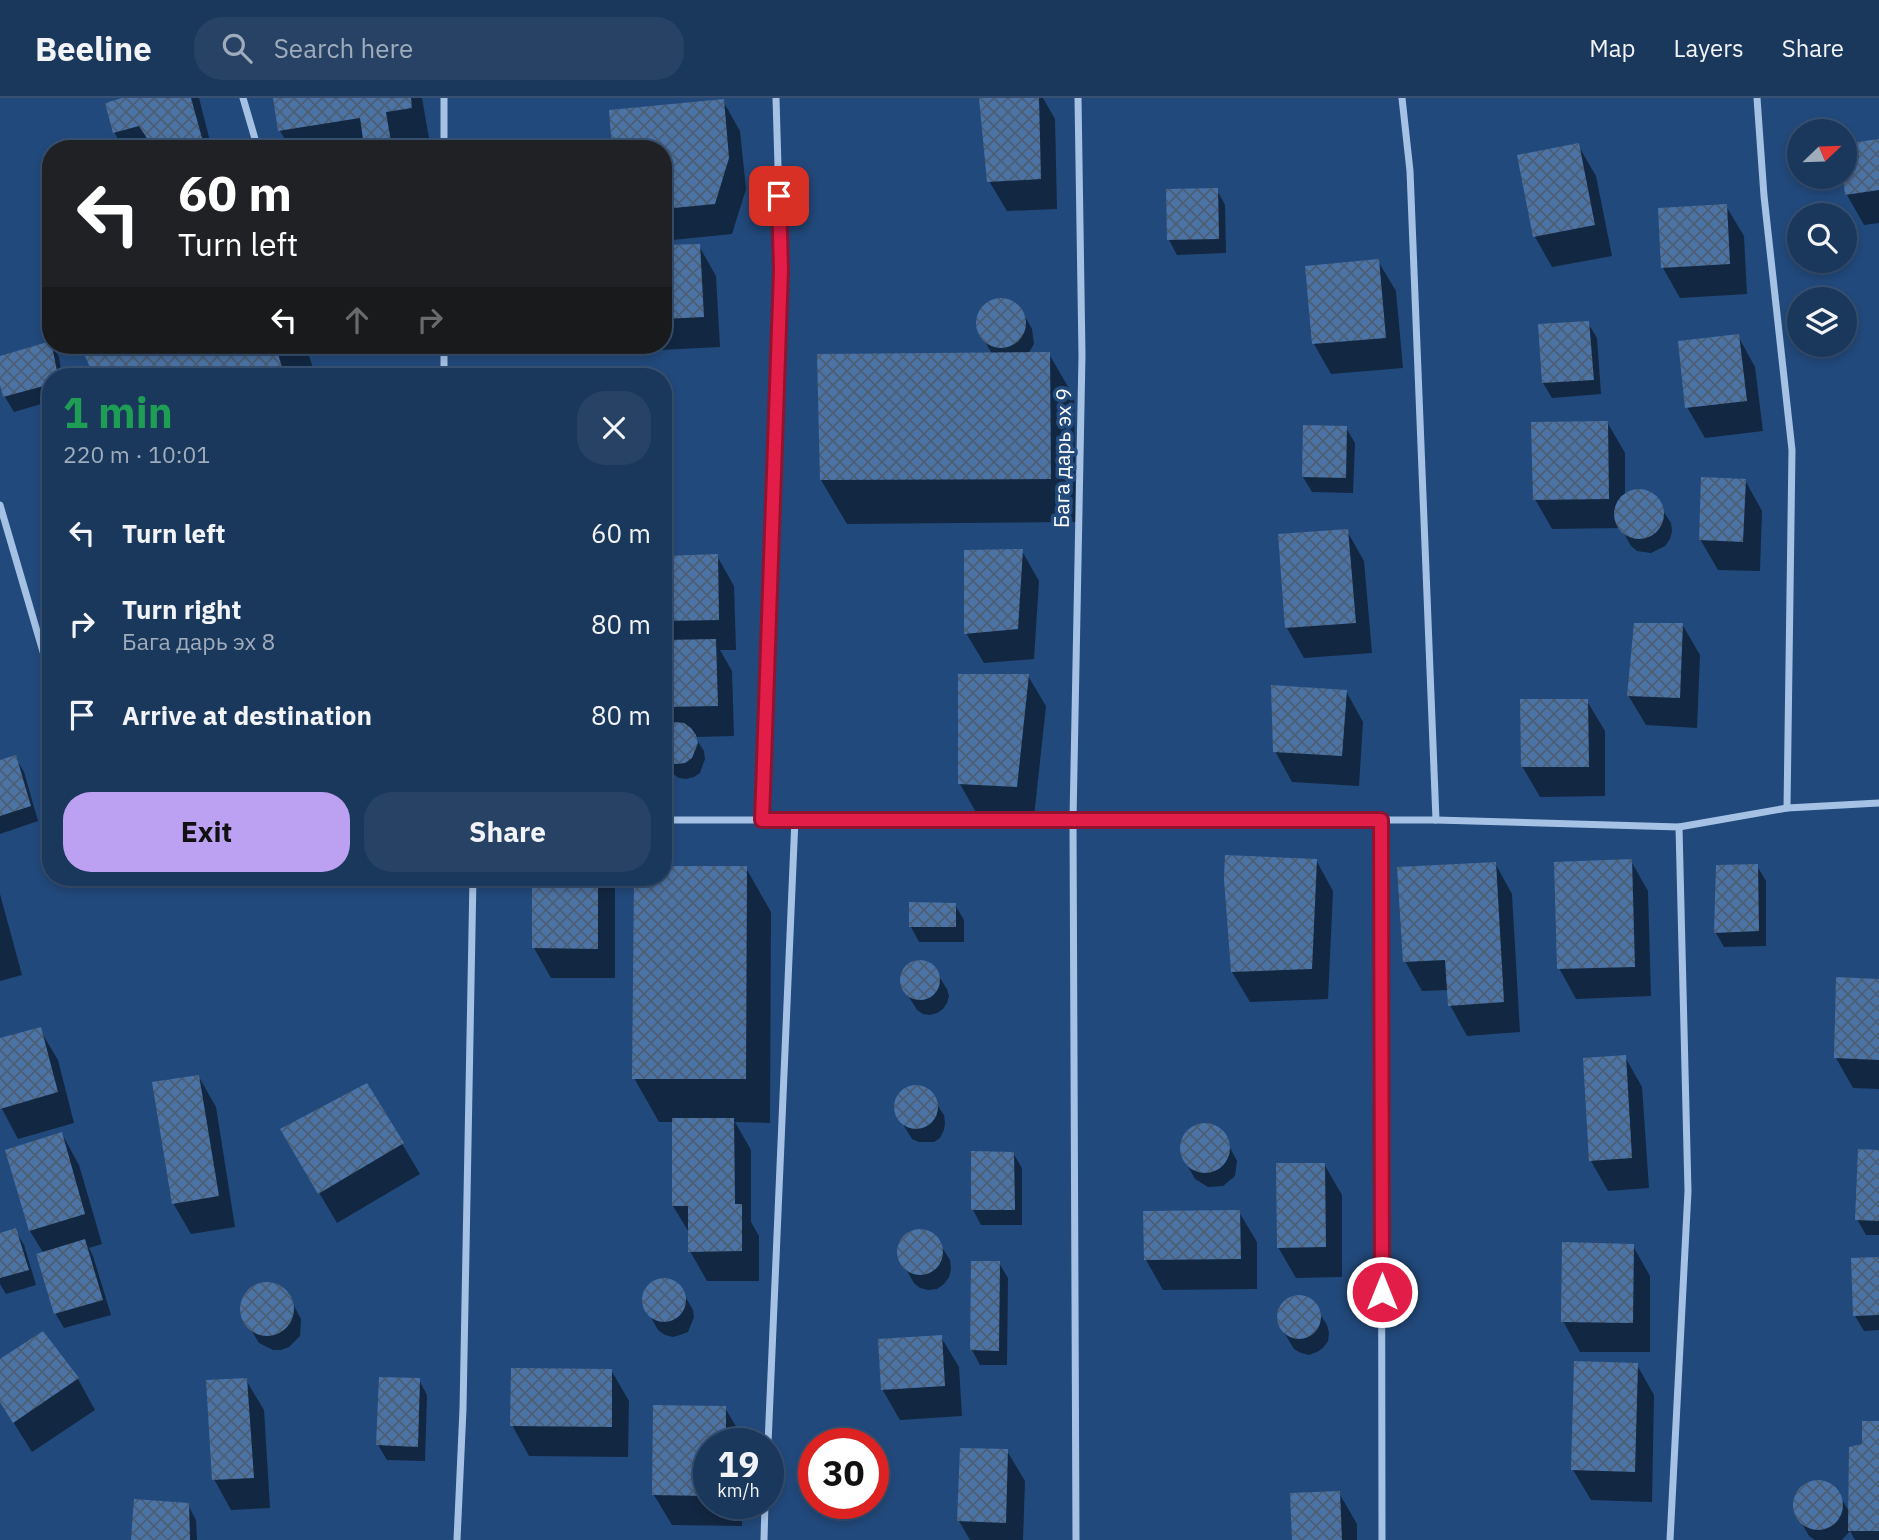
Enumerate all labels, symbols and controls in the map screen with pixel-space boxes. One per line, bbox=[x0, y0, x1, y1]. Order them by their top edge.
search box bbox=[194, 17, 684, 80]
text: Beeline bbox=[35, 27, 152, 70]
icon: search bbox=[218, 29, 256, 67]
text: Search here bbox=[274, 31, 413, 65]
text: Map bbox=[1589, 32, 1636, 64]
text: Layers bbox=[1674, 32, 1744, 64]
text: Share bbox=[1782, 32, 1844, 64]
north arrow bbox=[1787, 119, 1857, 189]
map controls bbox=[1787, 119, 1857, 357]
text: 60 m bbox=[178, 161, 292, 224]
pin bbox=[749, 166, 809, 226]
icon: left bbox=[63, 168, 154, 259]
icon: arrive bbox=[760, 177, 798, 215]
button: search bbox=[1787, 203, 1857, 273]
text: Turn left bbox=[178, 223, 298, 265]
button: layers bbox=[1787, 287, 1857, 357]
icon: left bbox=[265, 301, 303, 339]
icon: ahead bbox=[338, 301, 376, 339]
icon: right bbox=[411, 301, 449, 339]
text: 1 min bbox=[63, 385, 173, 440]
street label: Бага дарь эх 9 bbox=[1047, 388, 1077, 528]
button: close bbox=[577, 391, 651, 465]
text: 220 m · 10:01 bbox=[63, 439, 210, 469]
icon: left bbox=[63, 514, 101, 552]
text: Turn left bbox=[122, 516, 225, 550]
text: 60 m bbox=[591, 516, 651, 550]
text: Turn right bbox=[122, 592, 241, 626]
icon: right bbox=[63, 605, 101, 643]
text: 80 m bbox=[591, 607, 651, 641]
text: Бага дарь эх 8 bbox=[122, 626, 275, 656]
icon: arrive bbox=[63, 696, 101, 734]
text: Arrive at destination bbox=[122, 698, 372, 732]
text: 80 m bbox=[591, 698, 651, 732]
button: Exit bbox=[63, 792, 350, 872]
button: Share bbox=[364, 792, 651, 872]
position arrow bbox=[1345, 1255, 1419, 1329]
speed limit sign: 30 bbox=[798, 1428, 889, 1519]
text: 19 bbox=[717, 1441, 760, 1487]
text: km/h bbox=[717, 1479, 760, 1502]

